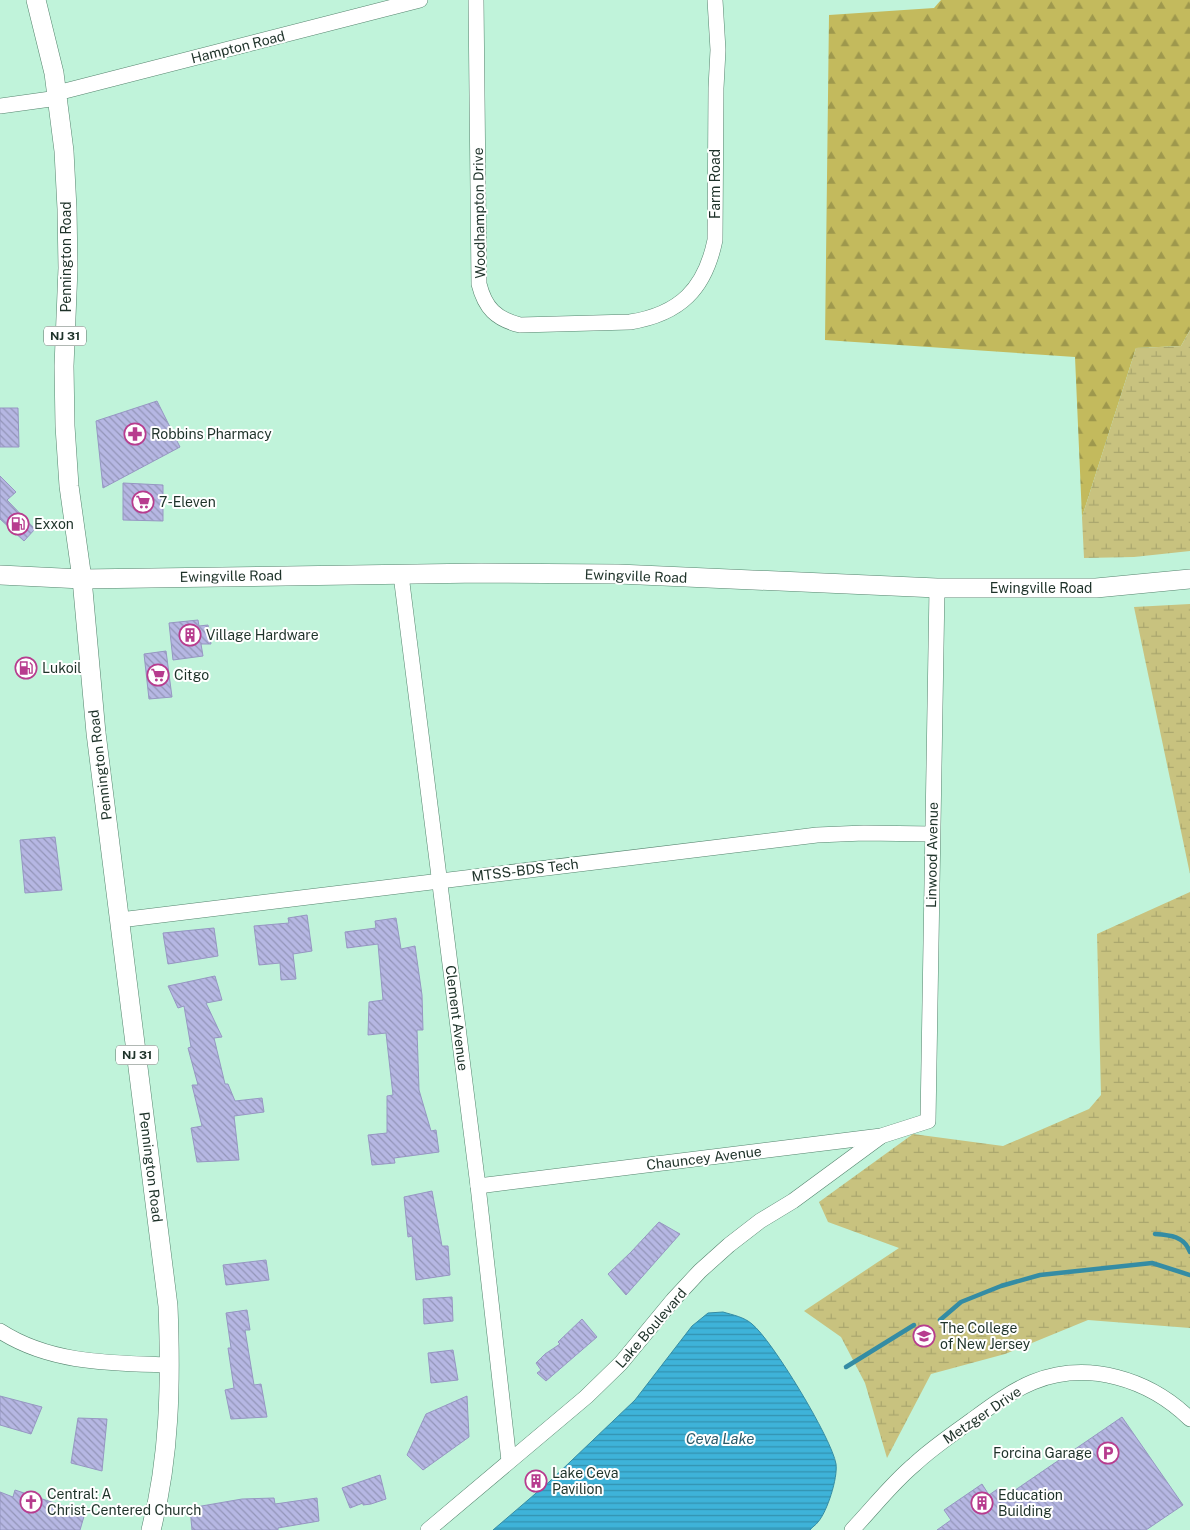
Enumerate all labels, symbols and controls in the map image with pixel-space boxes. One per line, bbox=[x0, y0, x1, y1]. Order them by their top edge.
street label: Hampton Road bbox=[189, 28, 287, 66]
street label: Woodhampton Drive bbox=[470, 147, 488, 279]
street label: Farm Road bbox=[707, 149, 723, 219]
street label: Pennington Road bbox=[58, 201, 74, 313]
road number: NJ 31 bbox=[44, 326, 86, 346]
pharmacy icon: Robbins Pharmacy bbox=[123, 422, 147, 446]
place label: Robbins Pharmacy bbox=[151, 426, 272, 442]
supermarket icon: 7-Eleven bbox=[131, 490, 155, 514]
place label: 7-Eleven bbox=[159, 494, 216, 510]
fuel station icon: Exxon bbox=[6, 512, 30, 536]
place label: Exxon bbox=[34, 516, 74, 532]
street label: Ewingville Road bbox=[584, 566, 688, 586]
street label: Ewingville Road bbox=[180, 567, 282, 585]
street label: Ewingville Road bbox=[990, 580, 1092, 596]
building icon: Village Hardware bbox=[178, 623, 202, 647]
place label: Village Hardware bbox=[206, 627, 319, 643]
fuel station icon: Lukoil bbox=[14, 656, 38, 680]
place label: Lukoil bbox=[42, 660, 82, 676]
supermarket icon: Citgo bbox=[146, 663, 170, 687]
place label: Citgo bbox=[174, 667, 209, 683]
street label: Pennington Road bbox=[85, 709, 115, 821]
street label: Linwood Avenue bbox=[923, 802, 941, 908]
street label: MTSS-BDS Tech bbox=[471, 855, 579, 885]
street label: Clement Avenue bbox=[443, 964, 471, 1072]
road number: NJ 31 bbox=[116, 1046, 158, 1064]
street label: Pennington Road bbox=[136, 1111, 166, 1223]
street label: Chauncey Avenue bbox=[645, 1143, 763, 1173]
street label: Lake Boulevard bbox=[612, 1285, 690, 1371]
place label: The College of New Jersey bbox=[940, 1320, 1031, 1352]
school or university icon: The College of New Jersey bbox=[912, 1324, 936, 1348]
street label: Metzger Drive bbox=[940, 1383, 1024, 1447]
water label: Ceva Lake bbox=[686, 1430, 754, 1447]
parking icon: Forcina Garage bbox=[1096, 1441, 1120, 1465]
place label: Forcina Garage bbox=[993, 1445, 1092, 1461]
place label: Lake Ceva Pavilion bbox=[552, 1465, 618, 1497]
building icon: Lake Ceva Pavilion bbox=[524, 1469, 548, 1493]
place label: Central: A Christ-Centered Church bbox=[47, 1486, 201, 1518]
place label: Education Building bbox=[998, 1487, 1063, 1519]
church icon: Central: A Christ-Centered Church bbox=[19, 1490, 43, 1514]
building icon: Education Building bbox=[970, 1491, 994, 1515]

